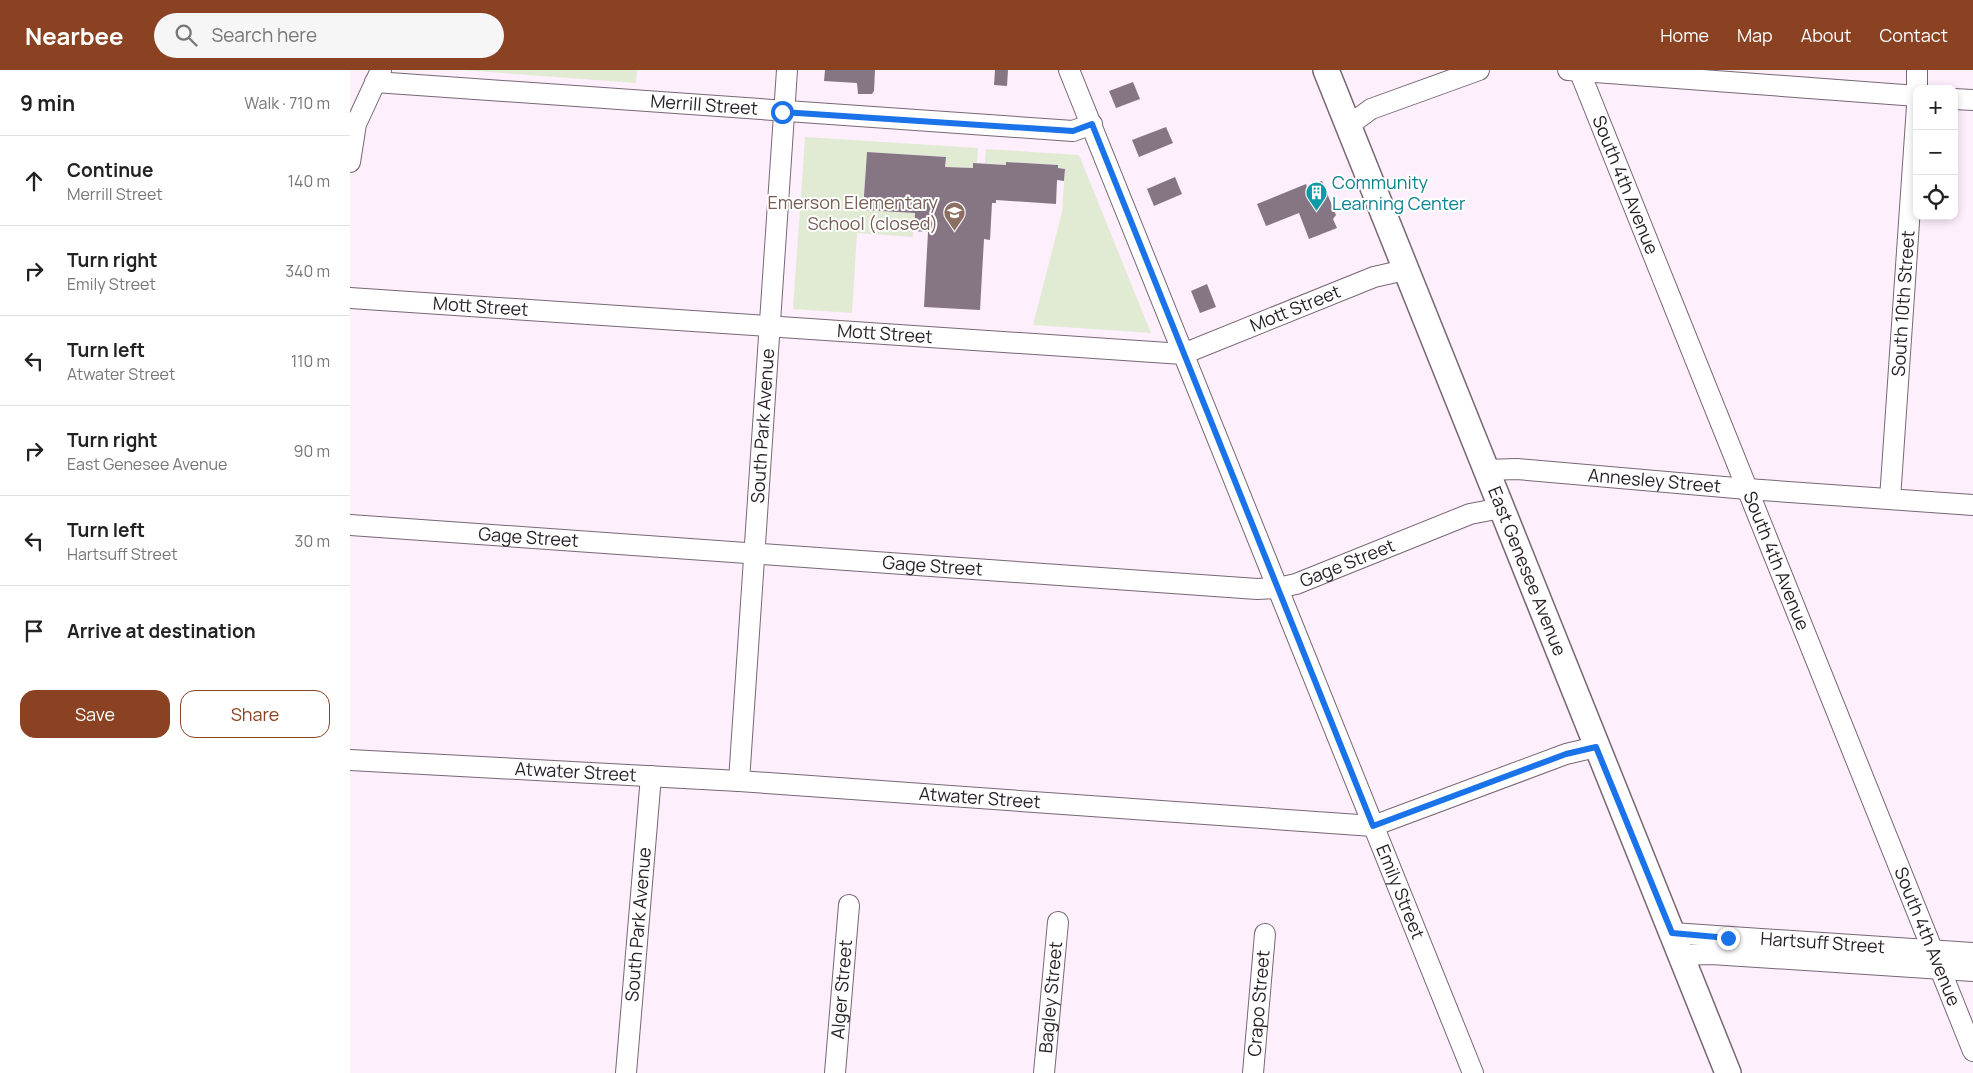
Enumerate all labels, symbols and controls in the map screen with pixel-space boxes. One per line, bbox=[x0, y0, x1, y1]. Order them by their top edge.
search box bbox=[154, 13, 504, 58]
text: Nearbee bbox=[25, 19, 124, 52]
icon: search bbox=[172, 21, 200, 49]
text: Search here bbox=[212, 22, 317, 48]
text: Home bbox=[1660, 23, 1709, 47]
text: Map bbox=[1737, 23, 1773, 47]
text: About bbox=[1801, 23, 1851, 47]
text: Contact bbox=[1879, 23, 1948, 47]
map controls bbox=[1913, 85, 1958, 220]
button: + bbox=[1913, 85, 1958, 130]
street label: Merrill Street bbox=[650, 88, 759, 120]
text: 9 min bbox=[20, 89, 75, 117]
text: Walk · 710 m bbox=[244, 92, 330, 114]
route start bbox=[771, 101, 794, 124]
street label: South 4th Avenue bbox=[1587, 112, 1665, 258]
button: − bbox=[1913, 130, 1958, 175]
text: Continue bbox=[67, 157, 153, 183]
icon: ahead bbox=[20, 167, 48, 195]
text: 140 m bbox=[288, 170, 330, 192]
place label: Community Learning Center bbox=[1332, 170, 1466, 215]
button: locate bbox=[1913, 175, 1958, 220]
building icon: Community Learning Center bbox=[1304, 181, 1328, 212]
text: Merrill Street bbox=[67, 183, 163, 205]
place label: Emerson Elementary School (closed) bbox=[768, 190, 939, 235]
school or university icon: Emerson Elementary School (closed) bbox=[942, 201, 966, 232]
street label: South 10th Street bbox=[1885, 230, 1919, 377]
text: Turn right bbox=[67, 247, 157, 273]
icon: right bbox=[20, 257, 48, 285]
text: 340 m bbox=[285, 260, 330, 282]
text: Emily Street bbox=[67, 273, 156, 295]
street label: Mott Street bbox=[1246, 279, 1344, 337]
street label: Mott Street bbox=[432, 291, 529, 321]
street label: Mott Street bbox=[836, 318, 933, 348]
text: Turn left bbox=[67, 337, 145, 363]
icon: left bbox=[20, 347, 48, 375]
street label: South Park Avenue bbox=[745, 348, 779, 504]
text: 110 m bbox=[291, 350, 330, 372]
text: Atwater Street bbox=[67, 363, 175, 385]
text: Turn right bbox=[67, 427, 157, 453]
icon: right bbox=[20, 437, 48, 465]
text: 90 m bbox=[294, 440, 330, 462]
text: East Genesee Avenue bbox=[67, 453, 227, 475]
street label: Annesley Street bbox=[1587, 462, 1722, 498]
street label: East Genesee Avenue bbox=[1483, 483, 1573, 659]
street label: South 4th Avenue bbox=[1738, 487, 1816, 634]
text: Turn left bbox=[67, 517, 145, 543]
street label: Gage Street bbox=[478, 521, 580, 552]
icon: left bbox=[20, 527, 48, 555]
text: 30 m bbox=[295, 530, 330, 552]
street label: Gage Street bbox=[1296, 533, 1398, 592]
text: Hartsuff Street bbox=[67, 543, 178, 565]
street label: Gage Street bbox=[882, 550, 984, 581]
icon: arrive bbox=[20, 617, 48, 645]
text: Arrive at destination bbox=[67, 618, 256, 644]
button: Save bbox=[20, 690, 170, 738]
button: Share bbox=[180, 690, 330, 738]
street label: Atwater Street bbox=[514, 756, 637, 786]
street label: Atwater Street bbox=[918, 781, 1042, 813]
street label: Emily Street bbox=[1371, 841, 1431, 942]
street label: South Park Avenue bbox=[619, 846, 656, 1003]
street label: South 4th Avenue bbox=[1889, 863, 1967, 1009]
street label: Hartsuff Street bbox=[1760, 926, 1886, 958]
route end bbox=[1717, 927, 1740, 950]
street label: Alger Street bbox=[825, 938, 857, 1040]
street label: Bagley Street bbox=[1033, 940, 1067, 1054]
street label: Crapo Street bbox=[1241, 949, 1275, 1057]

